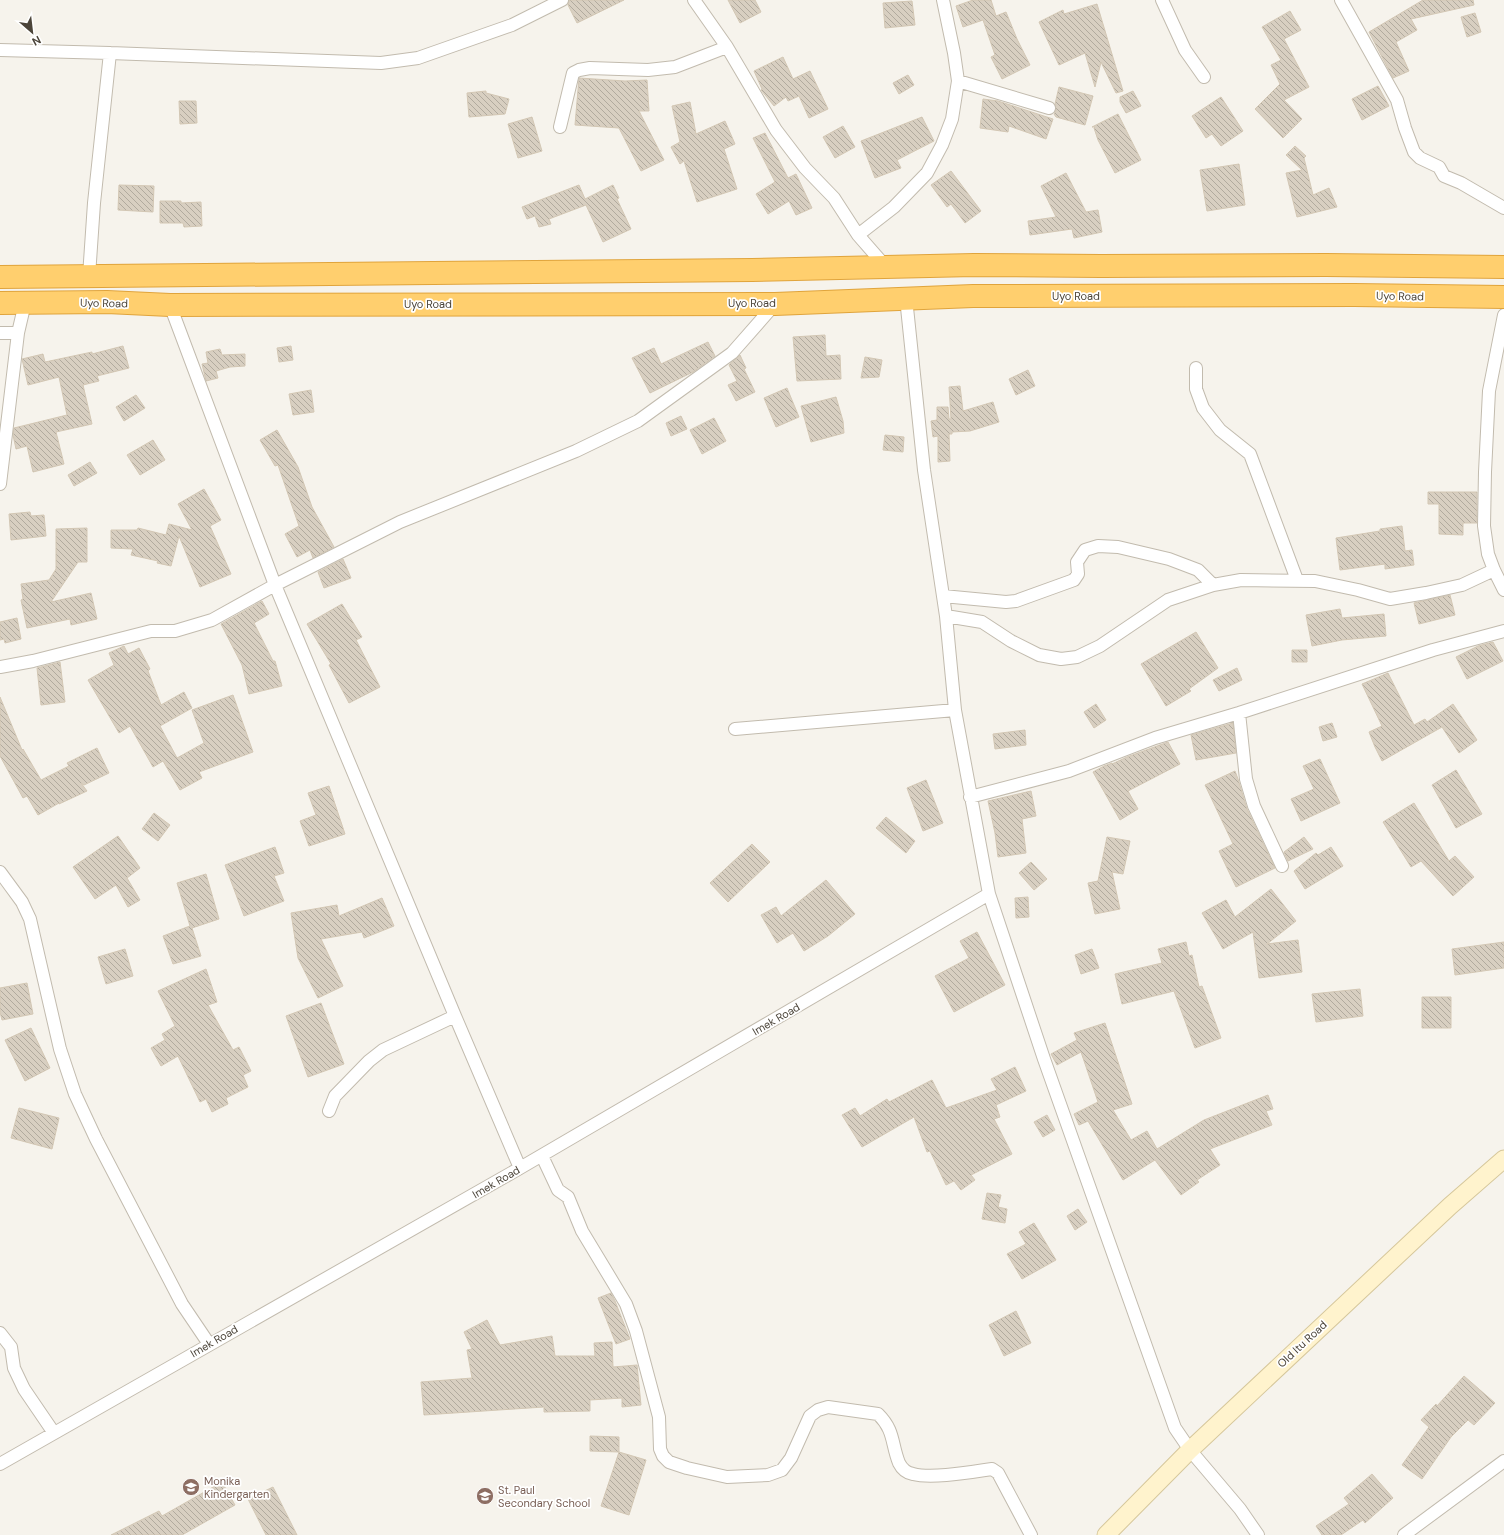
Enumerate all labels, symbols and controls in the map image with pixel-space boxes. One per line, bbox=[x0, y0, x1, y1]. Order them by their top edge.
north arrow bbox=[12, 12, 52, 52]
text: N bbox=[30, 33, 44, 49]
street label: Uyo Road bbox=[1052, 289, 1100, 303]
street label: Uyo Road bbox=[1376, 289, 1424, 303]
street label: Uyo Road bbox=[80, 296, 128, 310]
street label: Uyo Road bbox=[728, 296, 776, 310]
street label: Uyo Road bbox=[404, 297, 452, 311]
street label: Imek Road bbox=[750, 1000, 802, 1038]
street label: Imek Road bbox=[470, 1163, 522, 1201]
street label: Old Itu Road bbox=[1274, 1317, 1330, 1370]
street label: Imek Road bbox=[188, 1322, 240, 1360]
place label: Monika Kindergarten bbox=[204, 1474, 269, 1501]
school or university icon: Monika Kindergarten bbox=[181, 1477, 201, 1497]
place label: St. Paul Secondary School bbox=[498, 1483, 590, 1510]
school or university icon: St. Paul Secondary School bbox=[475, 1486, 495, 1506]

